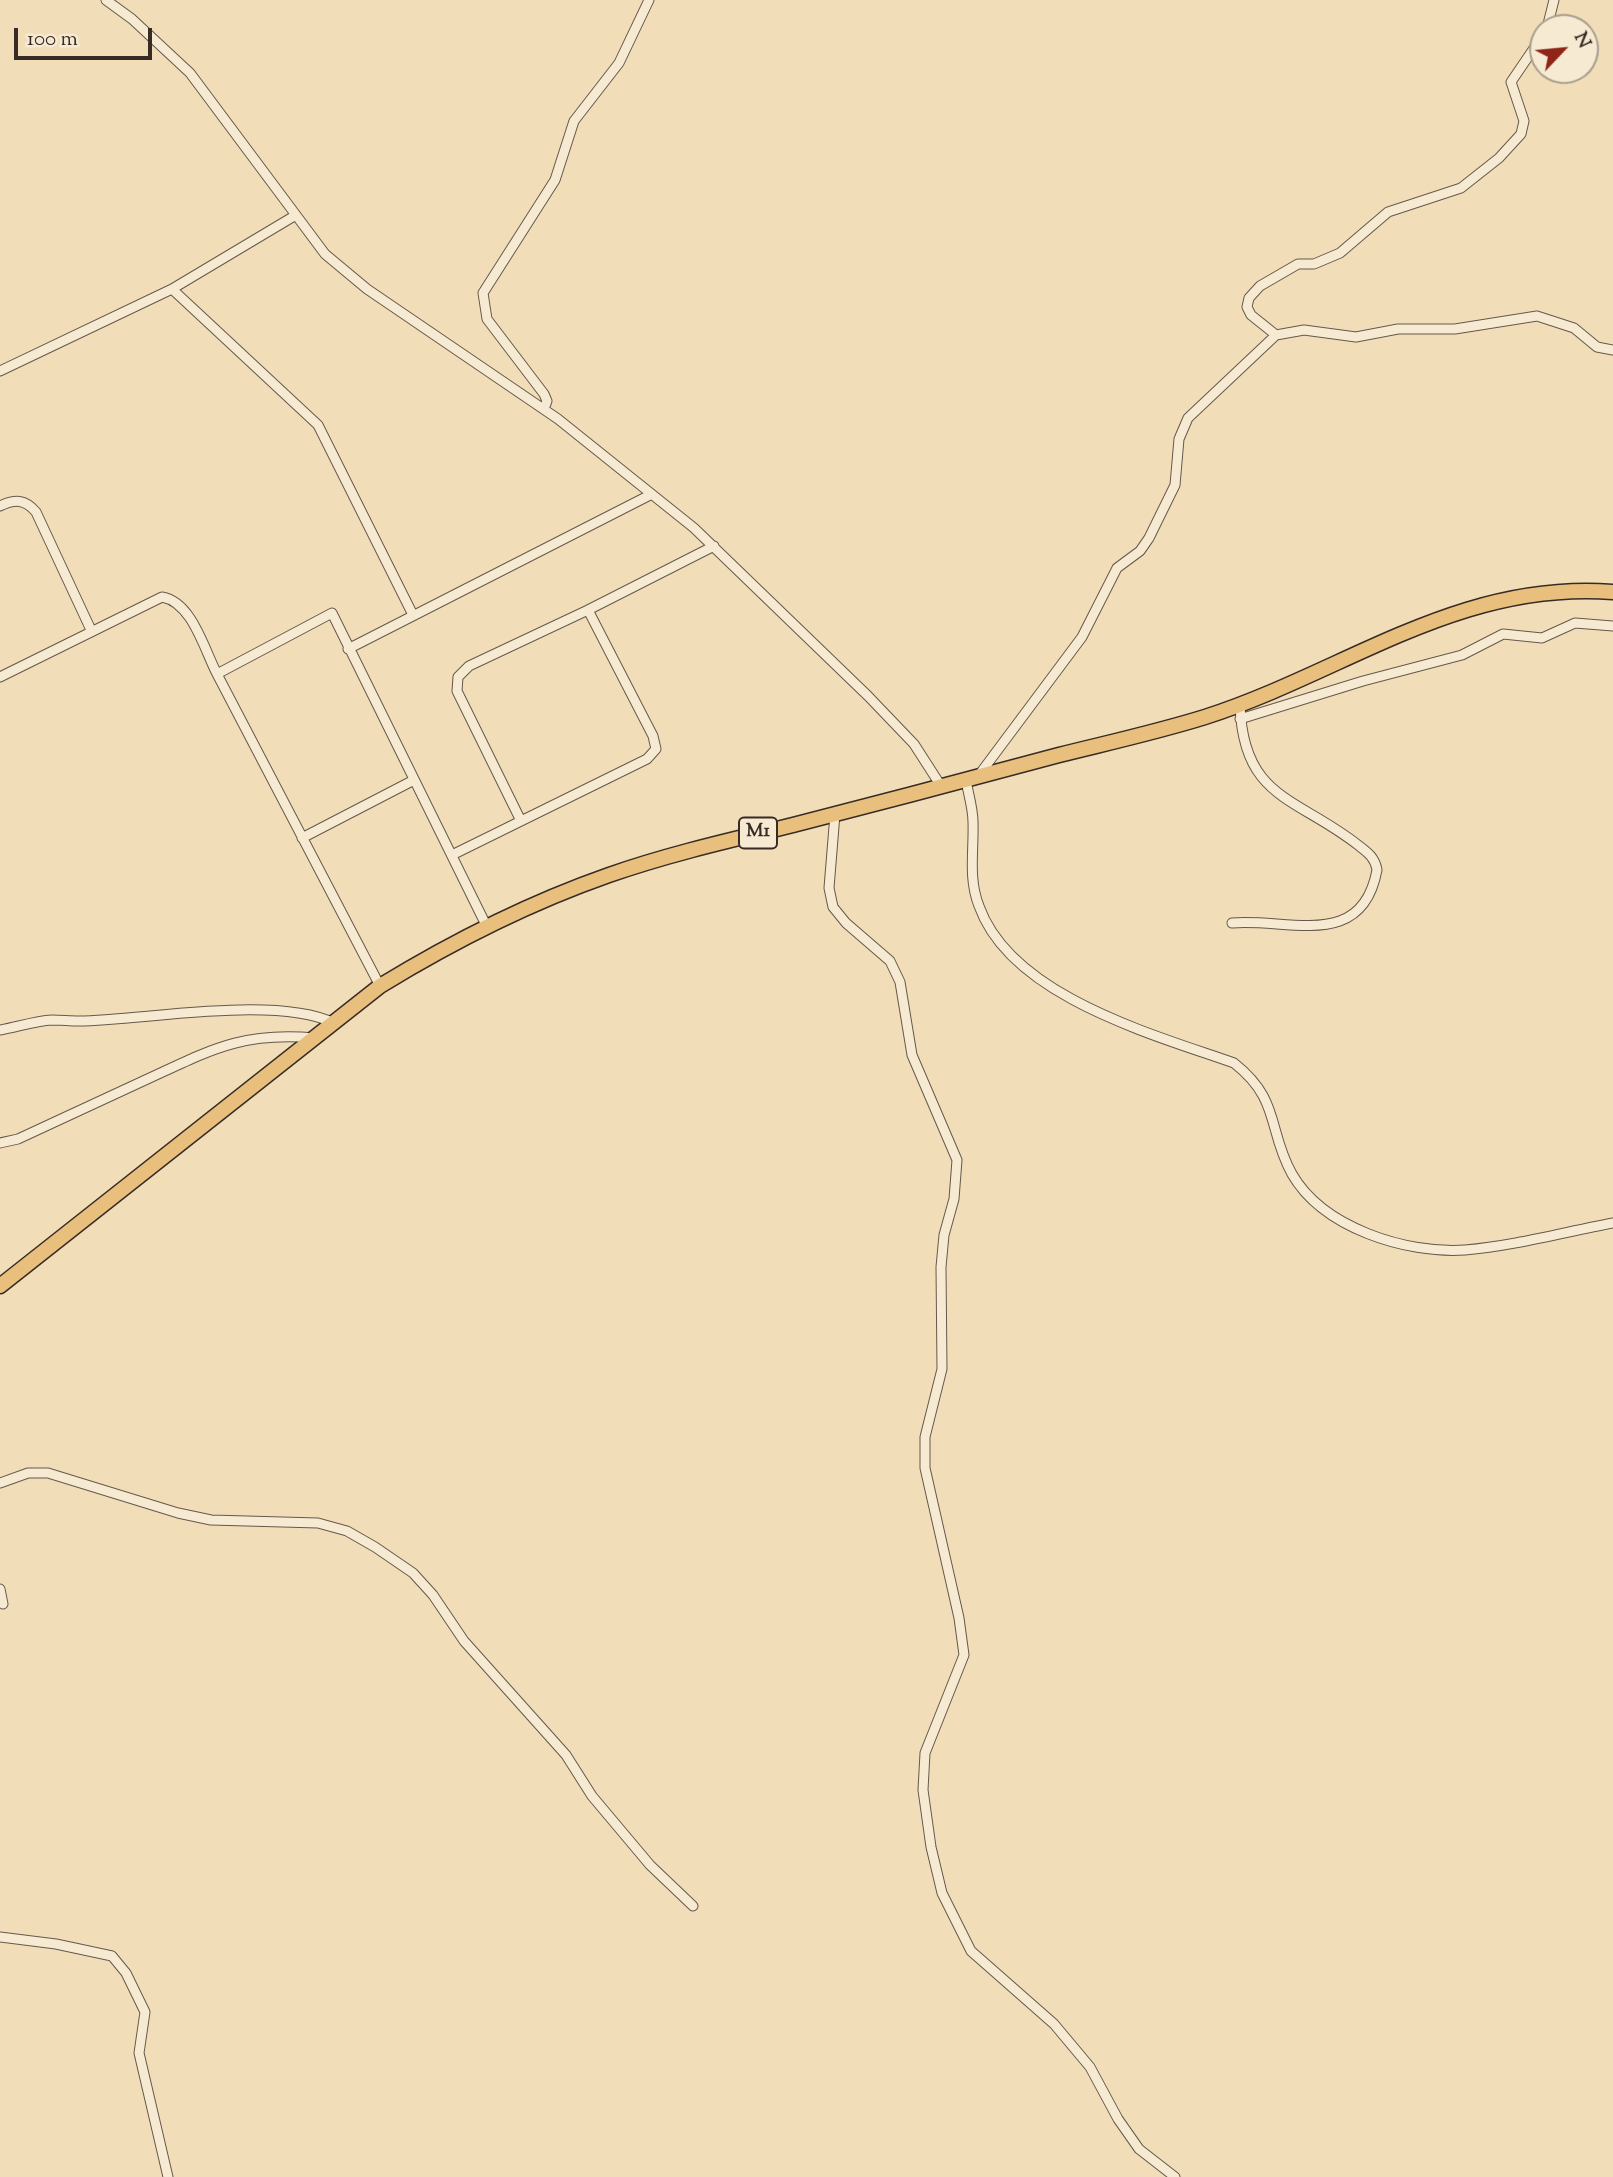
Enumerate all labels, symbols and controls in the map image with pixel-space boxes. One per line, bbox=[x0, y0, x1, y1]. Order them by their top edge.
scale bar bbox=[18, 14, 156, 58]
north arrow bbox=[1529, 14, 1599, 84]
text: 100 m bbox=[27, 25, 78, 55]
text: N bbox=[1566, 28, 1597, 53]
road number: M1 bbox=[739, 818, 777, 848]

